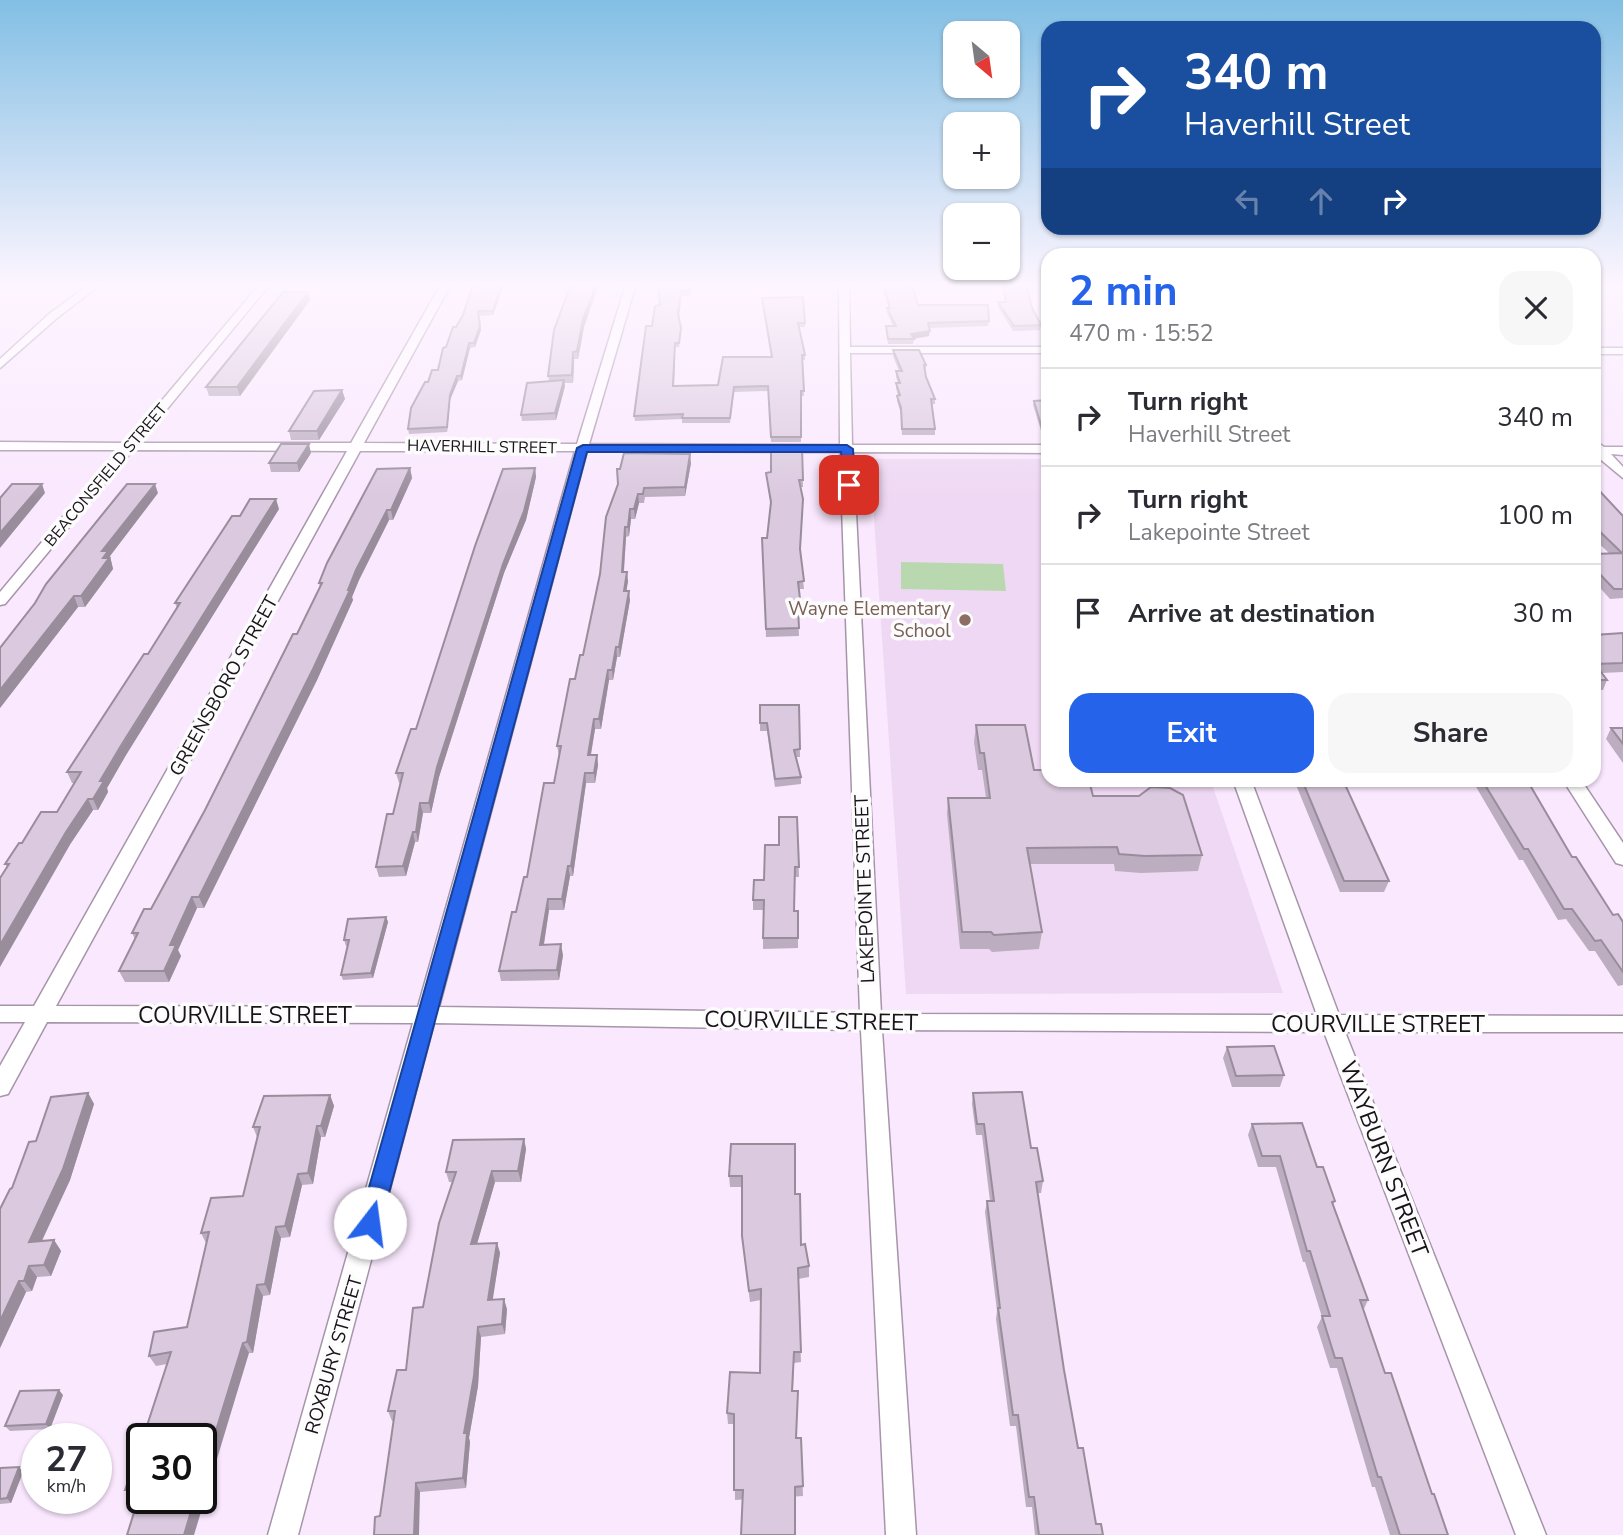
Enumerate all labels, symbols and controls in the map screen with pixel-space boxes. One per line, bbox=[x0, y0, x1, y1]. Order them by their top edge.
north arrow bbox=[943, 21, 1020, 98]
map controls bbox=[943, 21, 1020, 280]
text: 340 m bbox=[1184, 39, 1328, 106]
icon: right bbox=[1069, 49, 1160, 140]
text: Haverhill Street bbox=[1184, 103, 1410, 146]
button: + bbox=[943, 112, 1020, 189]
icon: left bbox=[1229, 182, 1267, 220]
icon: ahead bbox=[1302, 182, 1340, 220]
icon: right bbox=[1375, 182, 1413, 220]
button: − bbox=[943, 203, 1020, 280]
text: 2 min bbox=[1069, 263, 1178, 320]
button: close bbox=[1499, 271, 1573, 345]
text: 470 m · 15:52 bbox=[1069, 318, 1214, 349]
text: Turn right bbox=[1128, 384, 1247, 419]
street label: BEACONSFIELD STREET bbox=[40, 398, 173, 551]
icon: right bbox=[1069, 398, 1107, 436]
text: 340 m bbox=[1497, 400, 1573, 435]
text: Haverhill Street bbox=[1128, 419, 1290, 450]
street label: HAVERHILL STREET bbox=[407, 435, 557, 459]
pin bbox=[819, 455, 879, 515]
icon: arrive bbox=[830, 466, 868, 504]
text: Turn right bbox=[1128, 482, 1247, 517]
icon: right bbox=[1069, 496, 1107, 534]
text: 100 m bbox=[1497, 498, 1573, 533]
text: Lakepointe Street bbox=[1128, 517, 1310, 548]
street label: GREENSBORO STREET bbox=[163, 591, 285, 781]
icon: arrive bbox=[1069, 594, 1107, 632]
place label: Wayne Elementary School bbox=[788, 596, 951, 644]
text: Arrive at destination bbox=[1128, 596, 1375, 631]
text: 30 m bbox=[1513, 596, 1573, 631]
marker: Wayne Elementary School bbox=[957, 612, 973, 628]
button: Exit bbox=[1069, 693, 1314, 773]
button: Share bbox=[1328, 693, 1573, 773]
street label: LAKEPOINTE STREET bbox=[849, 794, 881, 984]
street label: COURVILLE STREET bbox=[138, 1000, 352, 1031]
street label: COURVILLE STREET bbox=[704, 1004, 918, 1038]
street label: COURVILLE STREET bbox=[1271, 1009, 1485, 1040]
street label: WAYBURN STREET bbox=[1332, 1057, 1436, 1262]
position arrow bbox=[333, 1186, 407, 1260]
street label: ROXBURY STREET bbox=[299, 1272, 369, 1437]
speed limit sign: 30 bbox=[126, 1423, 217, 1514]
text: 27 bbox=[45, 1436, 88, 1483]
text: km/h bbox=[47, 1474, 86, 1498]

